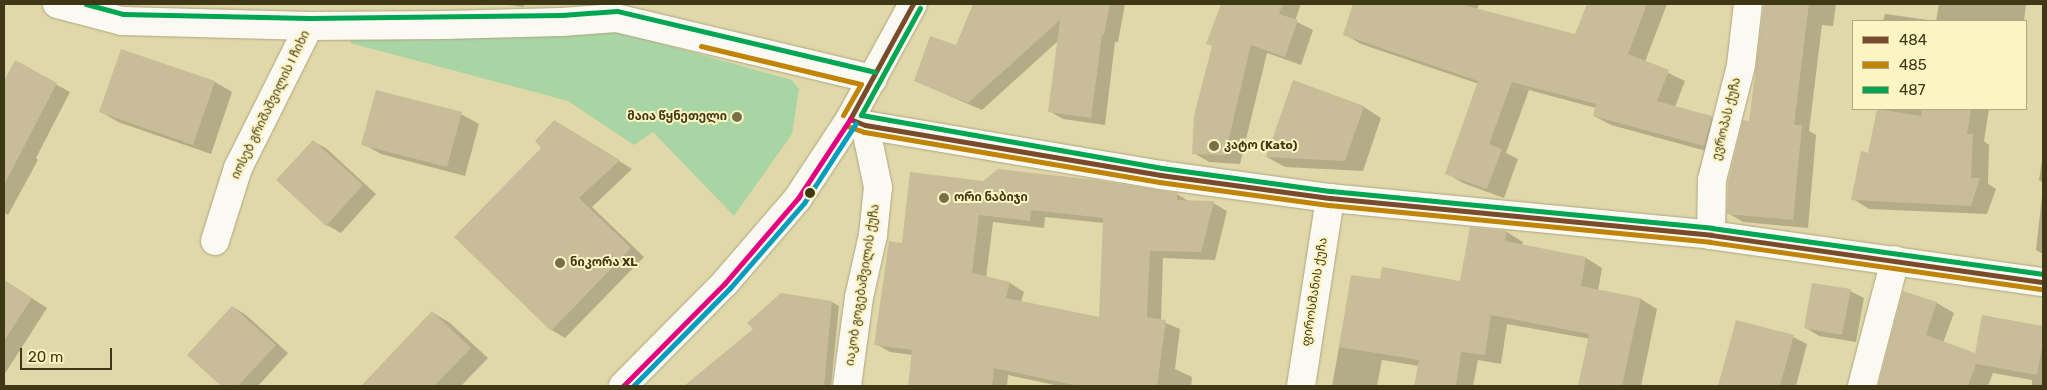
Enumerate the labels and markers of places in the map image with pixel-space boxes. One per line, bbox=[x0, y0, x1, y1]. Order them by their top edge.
place label: მაია წყნეთელი bbox=[627, 110, 727, 124]
marker: მაია წყნეთელი bbox=[731, 111, 743, 123]
place label: კატო (Kato) bbox=[1224, 139, 1297, 153]
marker: კატო (Kato) bbox=[1208, 140, 1220, 152]
unlabelled marker bbox=[805, 188, 815, 198]
place label: ორი ნაბიჯი bbox=[954, 191, 1028, 205]
marker: ორი ნაბიჯი bbox=[938, 192, 950, 204]
place label: ნიკორა XL bbox=[570, 256, 637, 270]
marker: ნიკორა XL bbox=[554, 257, 566, 269]

